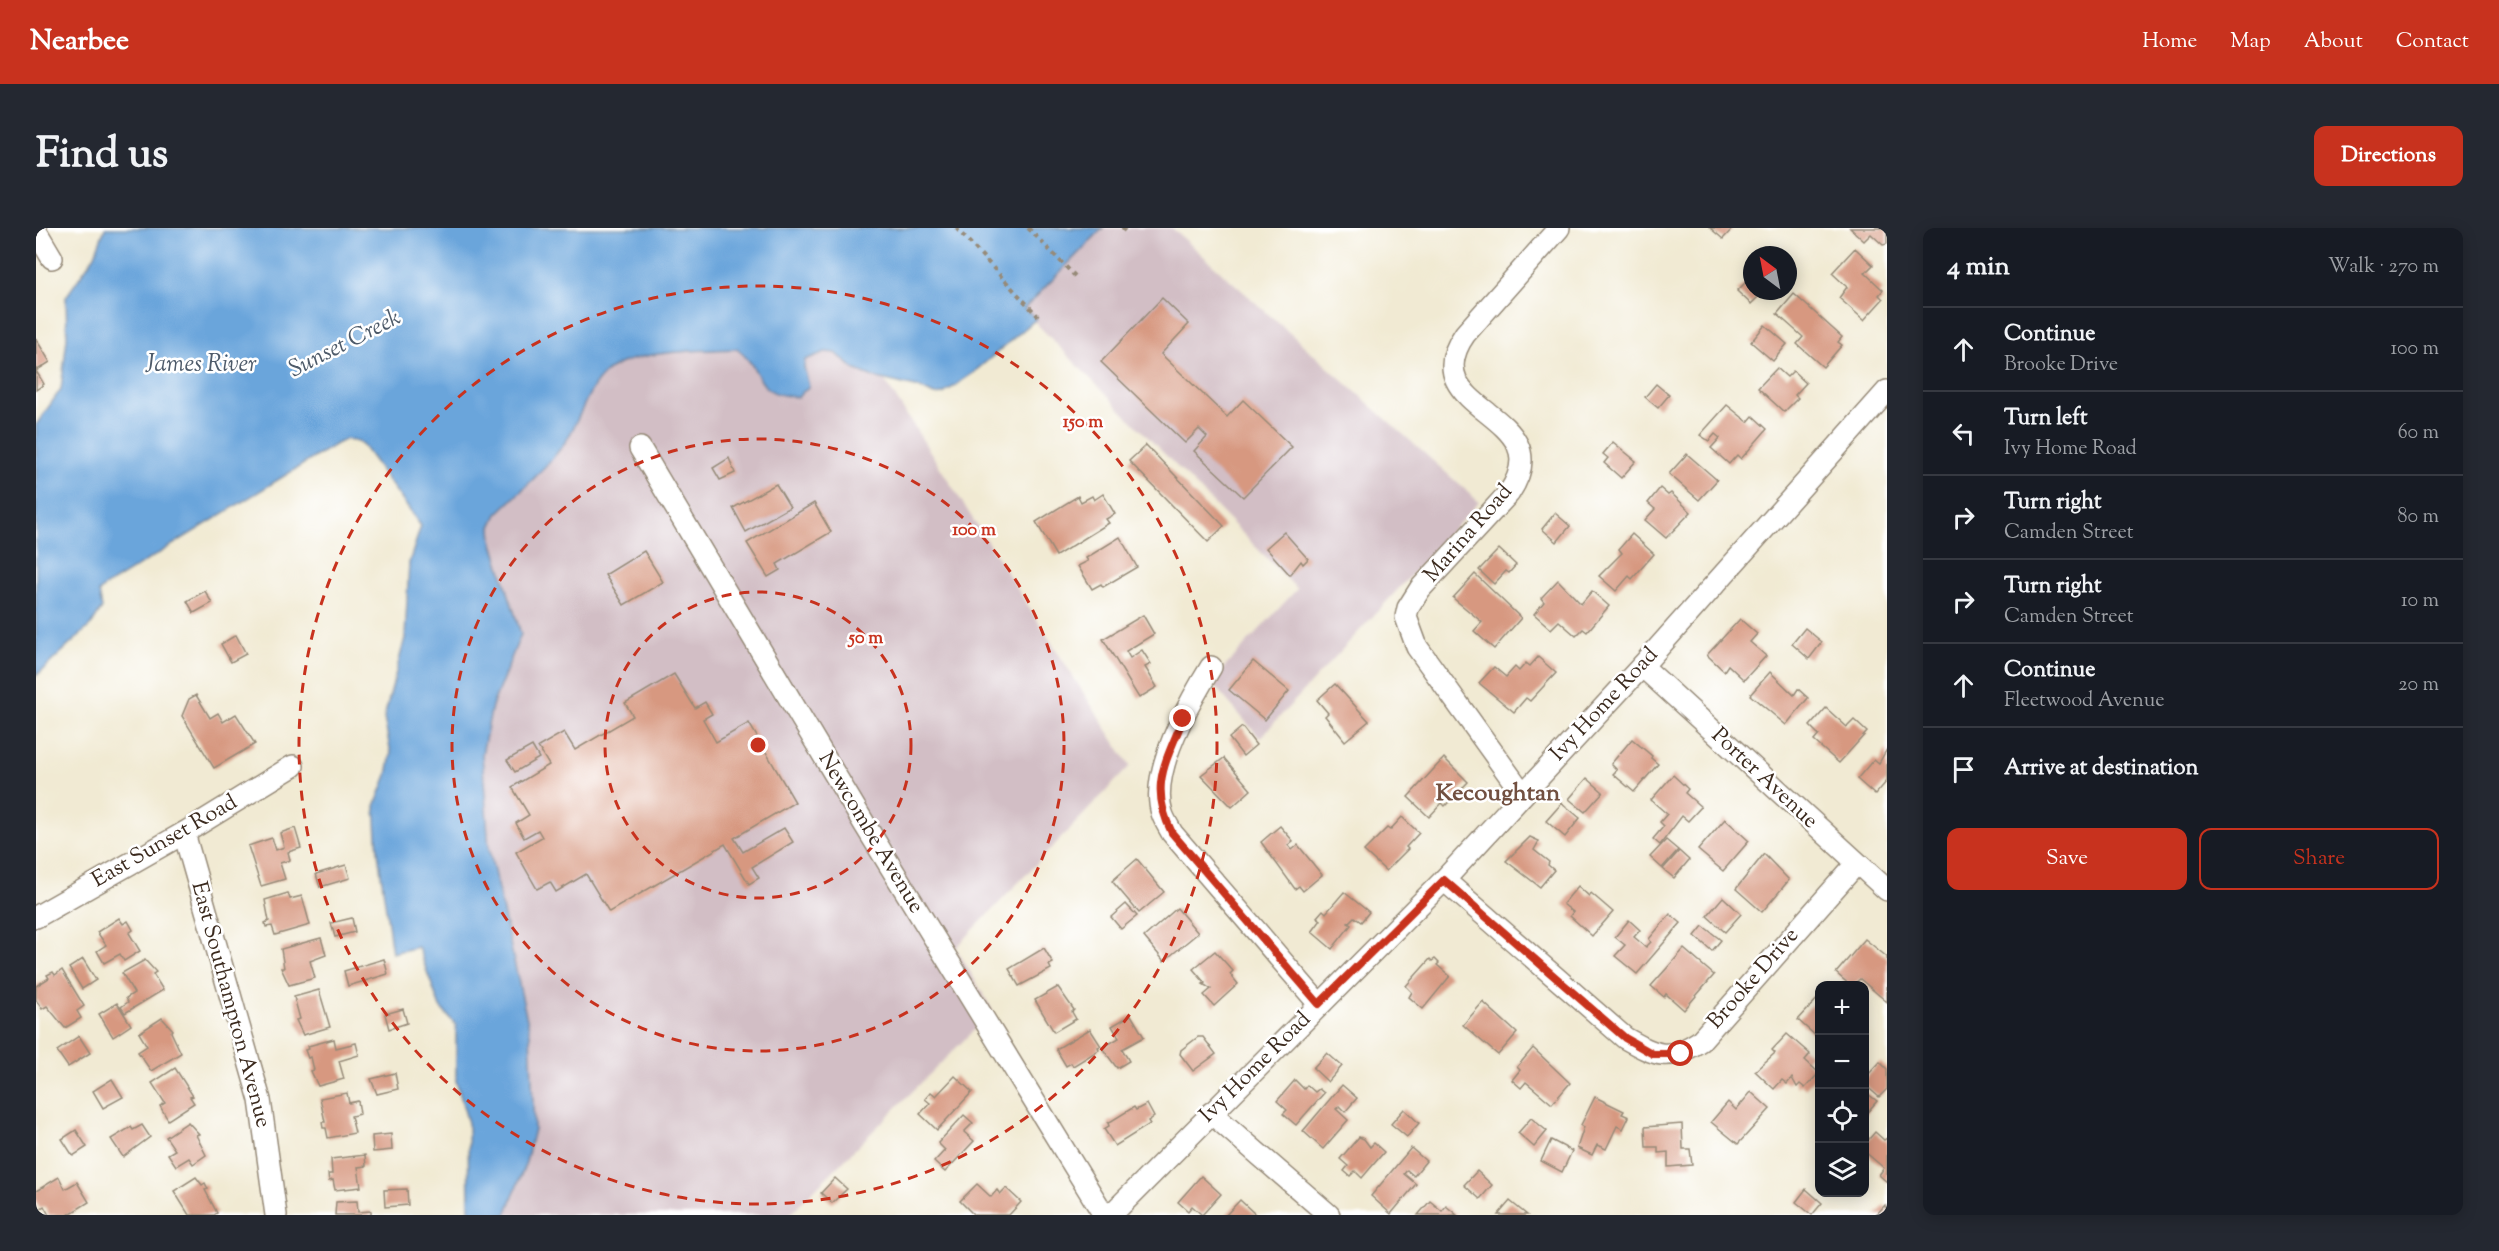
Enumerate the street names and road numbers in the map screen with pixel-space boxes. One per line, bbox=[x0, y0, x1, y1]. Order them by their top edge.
street label: Marina Road bbox=[1417, 478, 1521, 590]
street label: Ivy Home Road bbox=[1543, 641, 1667, 769]
street label: Porter Avenue bbox=[1703, 721, 1825, 837]
street label: Newcombe Avenue bbox=[809, 746, 931, 920]
street label: East Sunset Road bbox=[86, 787, 244, 897]
street label: East Southampton Avenue bbox=[182, 878, 278, 1132]
street label: Brooke Drive bbox=[1701, 921, 1807, 1037]
street label: Ivy Home Road bbox=[1193, 1005, 1319, 1131]

